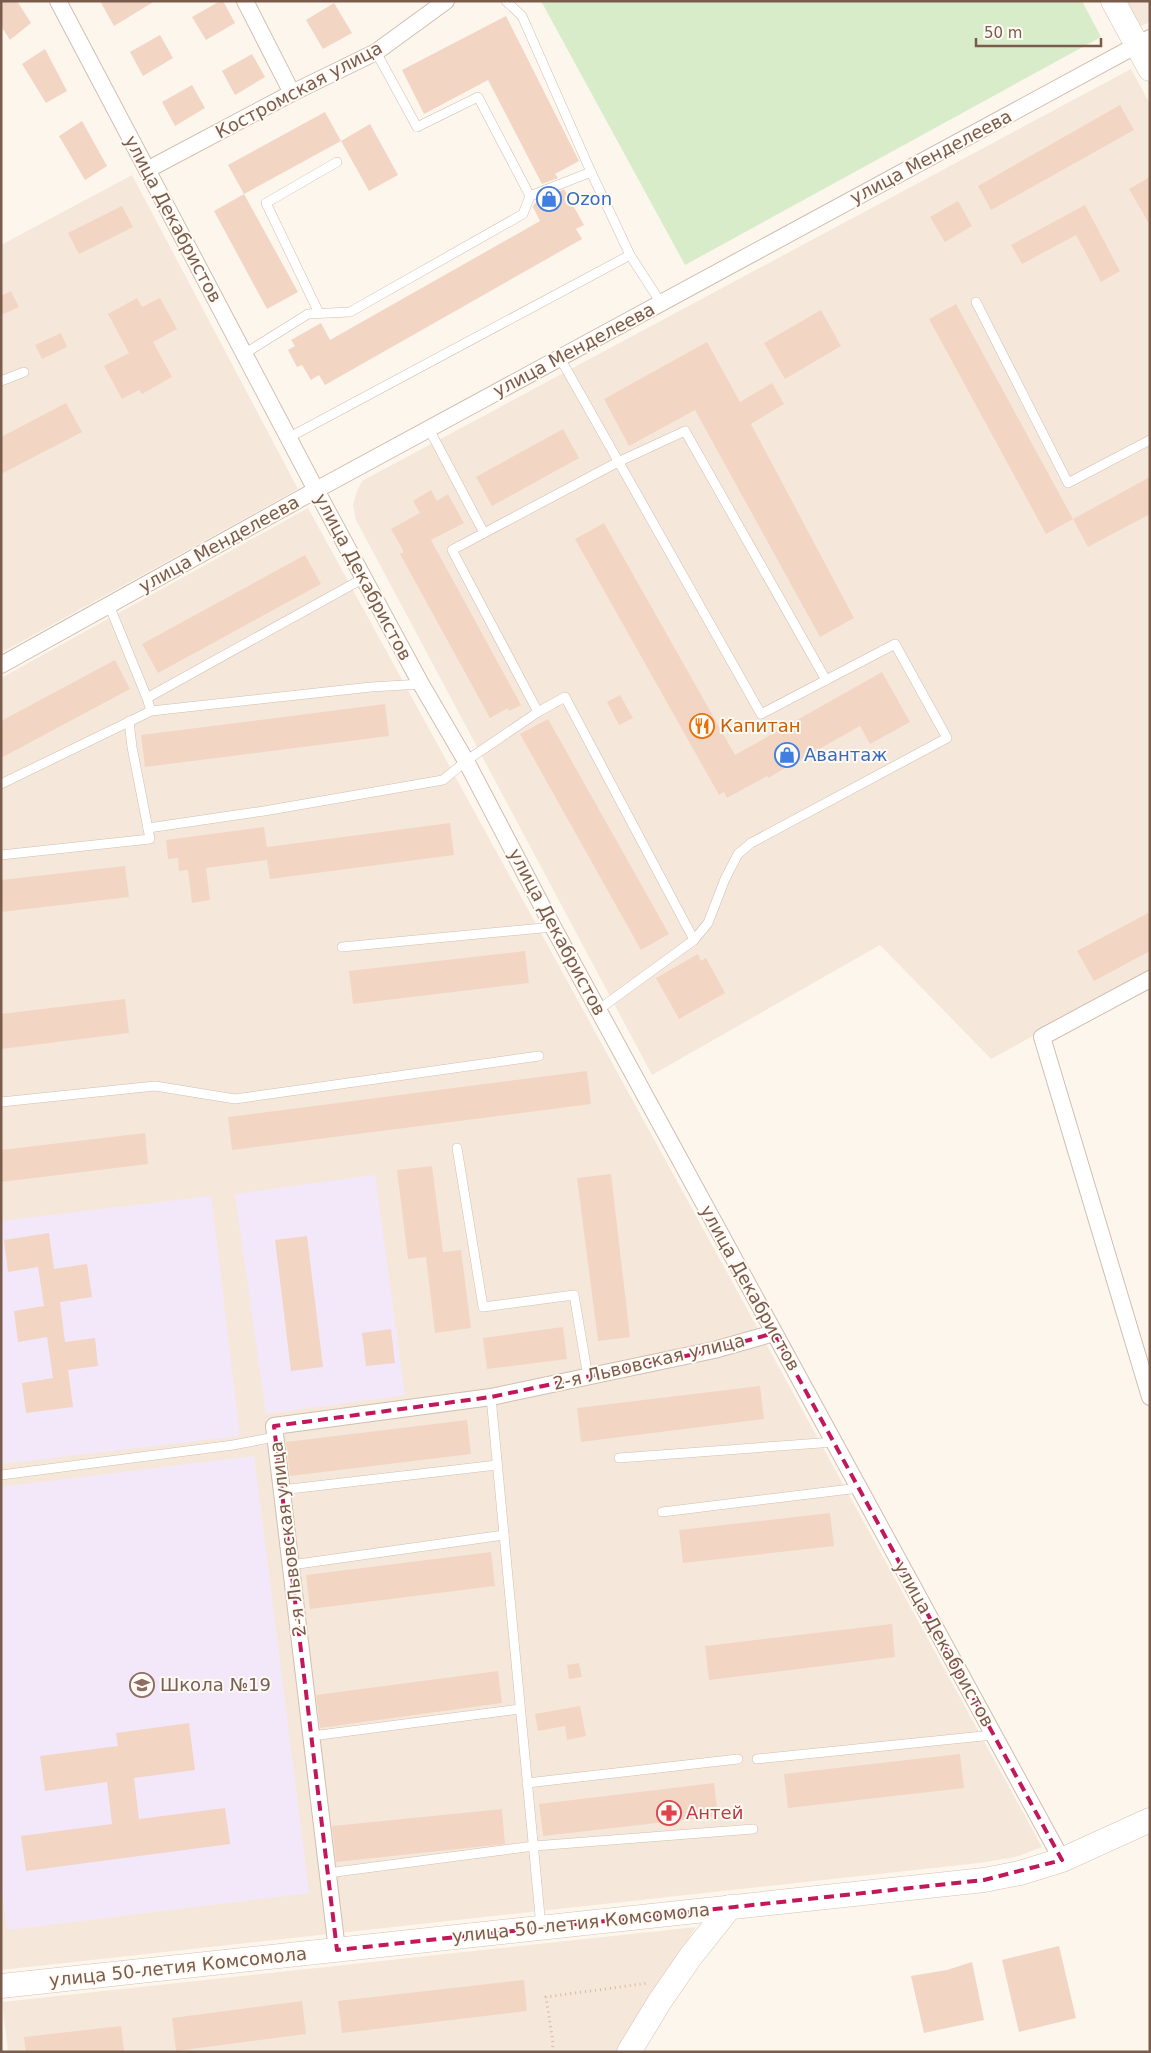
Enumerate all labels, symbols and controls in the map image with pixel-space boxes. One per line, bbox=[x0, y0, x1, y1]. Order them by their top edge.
scale bar bbox=[976, 15, 1101, 47]
text: 50 m bbox=[984, 24, 1022, 42]
street label: Костромская улица bbox=[212, 37, 386, 142]
street label: улица Менделеева bbox=[846, 105, 1015, 208]
street label: улица Декабристов bbox=[120, 132, 226, 306]
shop icon: Ozon bbox=[536, 186, 562, 212]
place label: Ozon bbox=[566, 188, 612, 209]
street label: улица Менделеева bbox=[489, 298, 658, 401]
street label: улица Декабристов bbox=[310, 490, 416, 664]
street label: улица Менделеева bbox=[135, 491, 303, 596]
restaurant icon: Капитан bbox=[689, 713, 715, 739]
place label: Капитан bbox=[720, 715, 801, 736]
shop icon: Авантаж bbox=[774, 742, 800, 768]
place label: Авантаж bbox=[804, 744, 887, 765]
street label: улица Декабристов bbox=[504, 845, 610, 1019]
street label: улица Декабристов bbox=[696, 1201, 805, 1374]
street label: 2-я Львовская улица bbox=[551, 1329, 747, 1394]
street label: 2-я Львовская улица bbox=[265, 1440, 310, 1638]
street label: улица Декабристов bbox=[890, 1557, 999, 1730]
school or university icon: Школа №19 bbox=[129, 1672, 155, 1698]
place label: Школа №19 bbox=[160, 1674, 271, 1695]
pharmacy icon: Антей bbox=[656, 1800, 682, 1826]
place label: Антей bbox=[686, 1802, 743, 1823]
street label: улица 50-летия Комсомола bbox=[451, 1899, 711, 1946]
street label: улица 50-летия Комсомола bbox=[48, 1943, 308, 1990]

